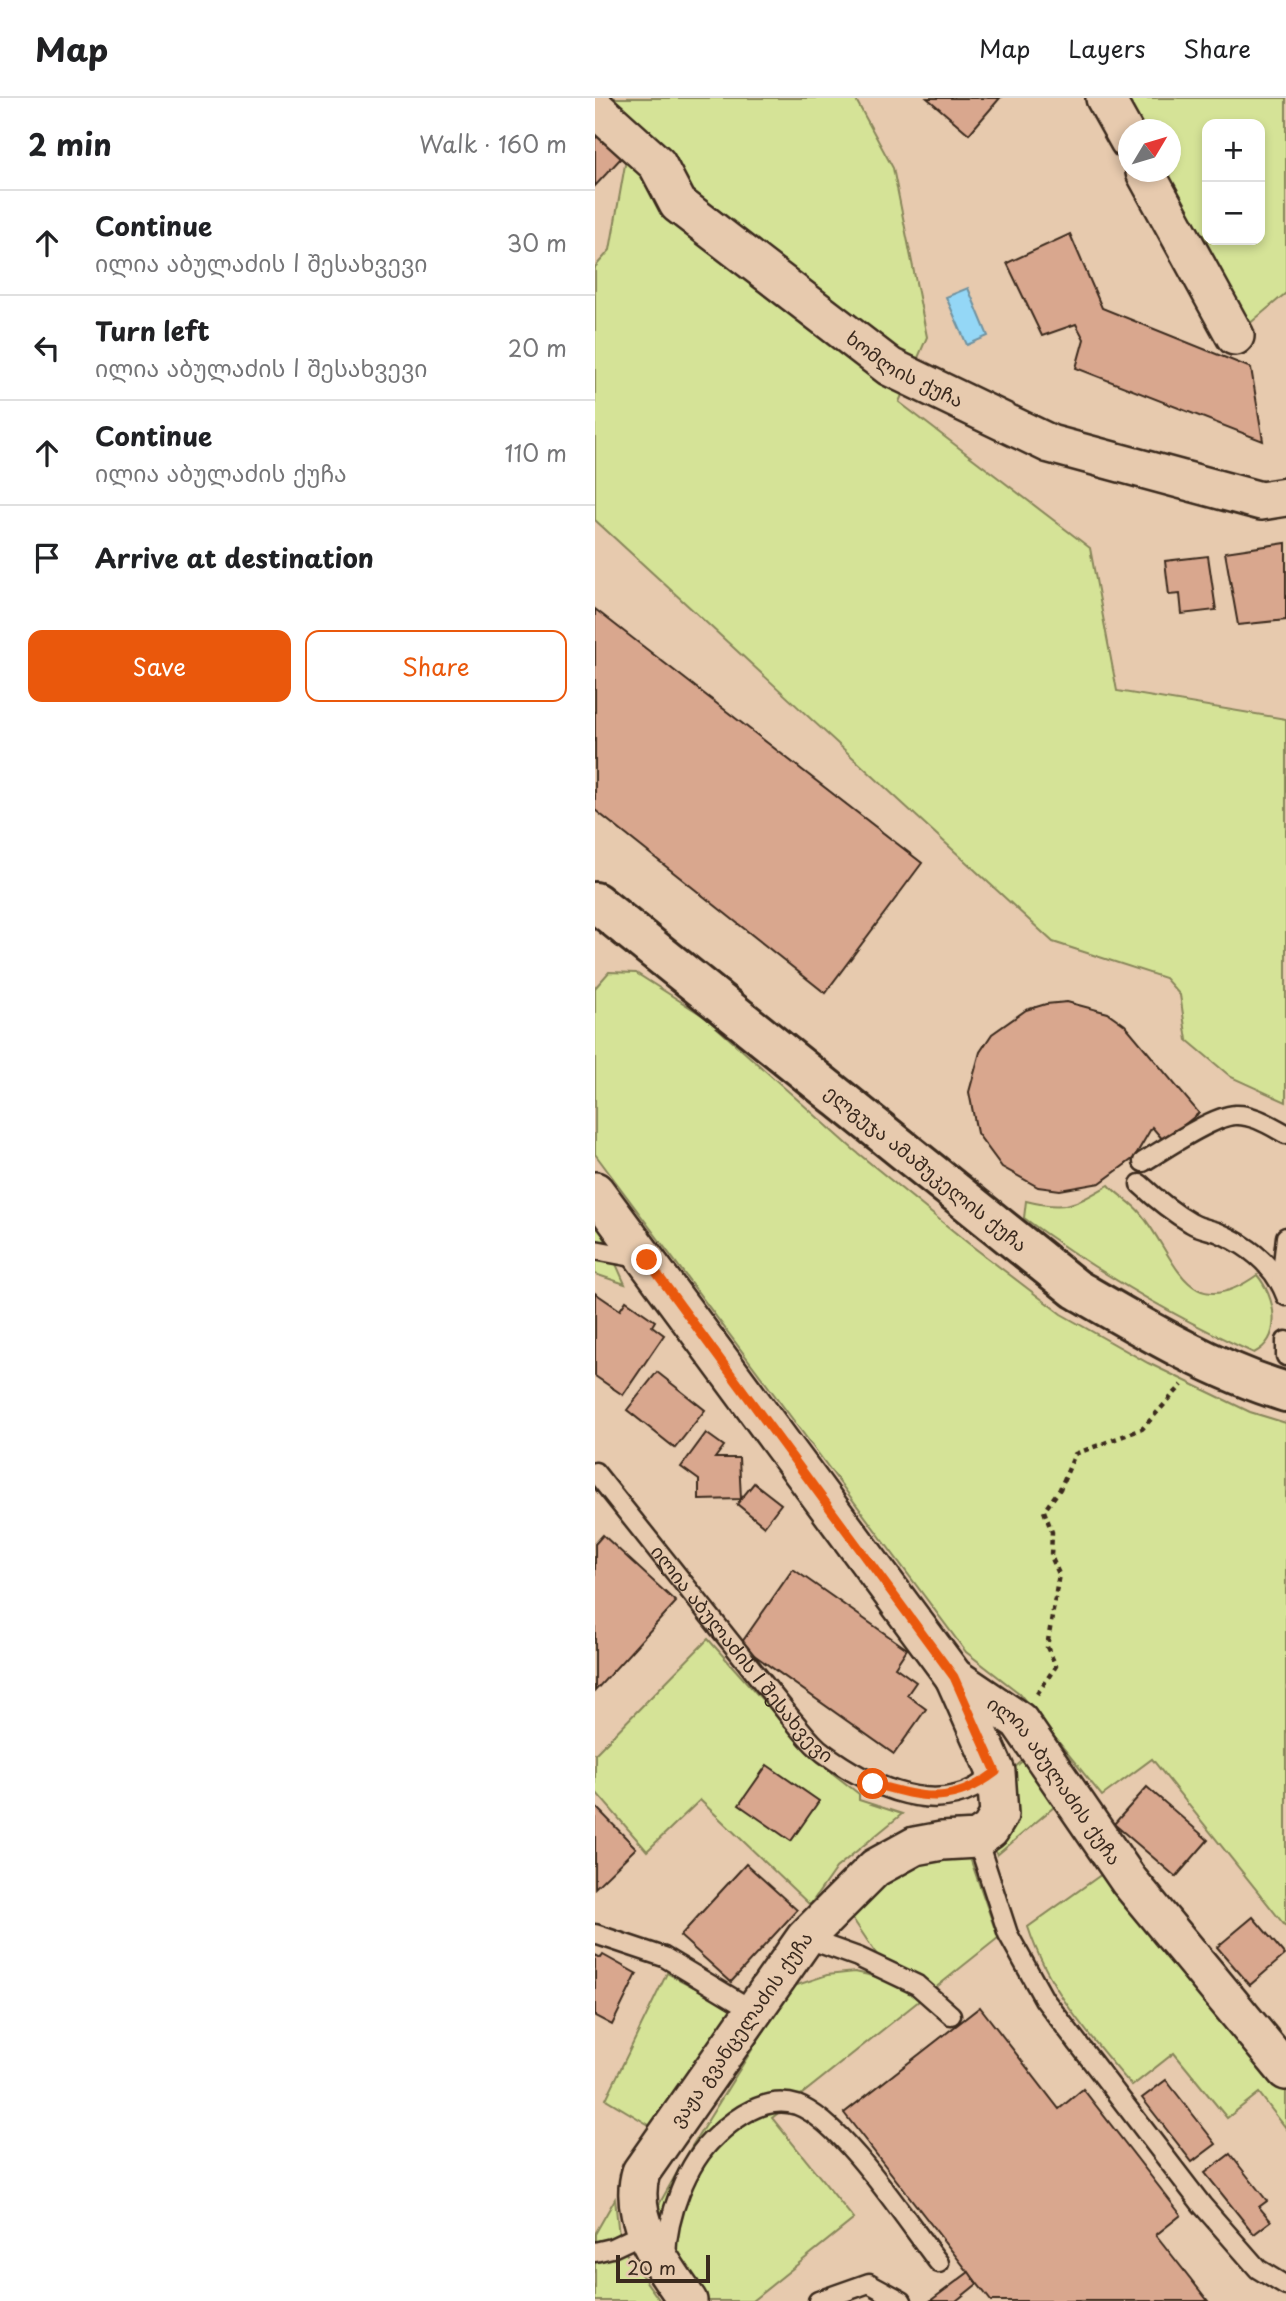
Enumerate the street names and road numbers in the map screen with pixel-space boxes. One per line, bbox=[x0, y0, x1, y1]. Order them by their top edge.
street label: ხომლის ქუჩა bbox=[841, 323, 968, 413]
street label: ელგუჯა ამაშუკელის ქუჩა bbox=[820, 1078, 1034, 1258]
street label: ილია აბულაძის I შესახვევი bbox=[645, 1538, 840, 1769]
street label: ილია აბულაძის ქუჩა bbox=[982, 1689, 1129, 1870]
street label: ვაჟა გვანცელაძის ქუჩა bbox=[662, 1924, 818, 2132]

